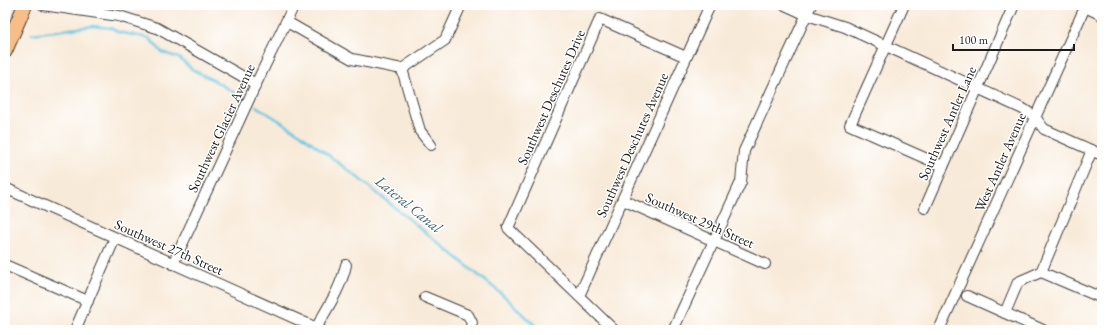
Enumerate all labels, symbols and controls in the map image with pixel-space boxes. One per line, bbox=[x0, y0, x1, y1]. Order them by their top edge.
street label: Southwest Deschutes Drive bbox=[513, 26, 589, 168]
scale bar bbox=[953, 26, 1074, 52]
text: 100 m bbox=[959, 32, 989, 48]
street label: Southwest Glacier Avenue bbox=[183, 60, 259, 195]
street label: Southwest Antler Lane bbox=[914, 63, 980, 183]
street label: Southwest Deschutes Avenue bbox=[592, 69, 672, 220]
street label: West Antler Avenue bbox=[970, 109, 1030, 214]
water label: Lateral Canal bbox=[371, 171, 447, 237]
street label: Southwest 29th Street bbox=[643, 188, 758, 252]
street label: Southwest 27th Street bbox=[112, 215, 227, 279]

